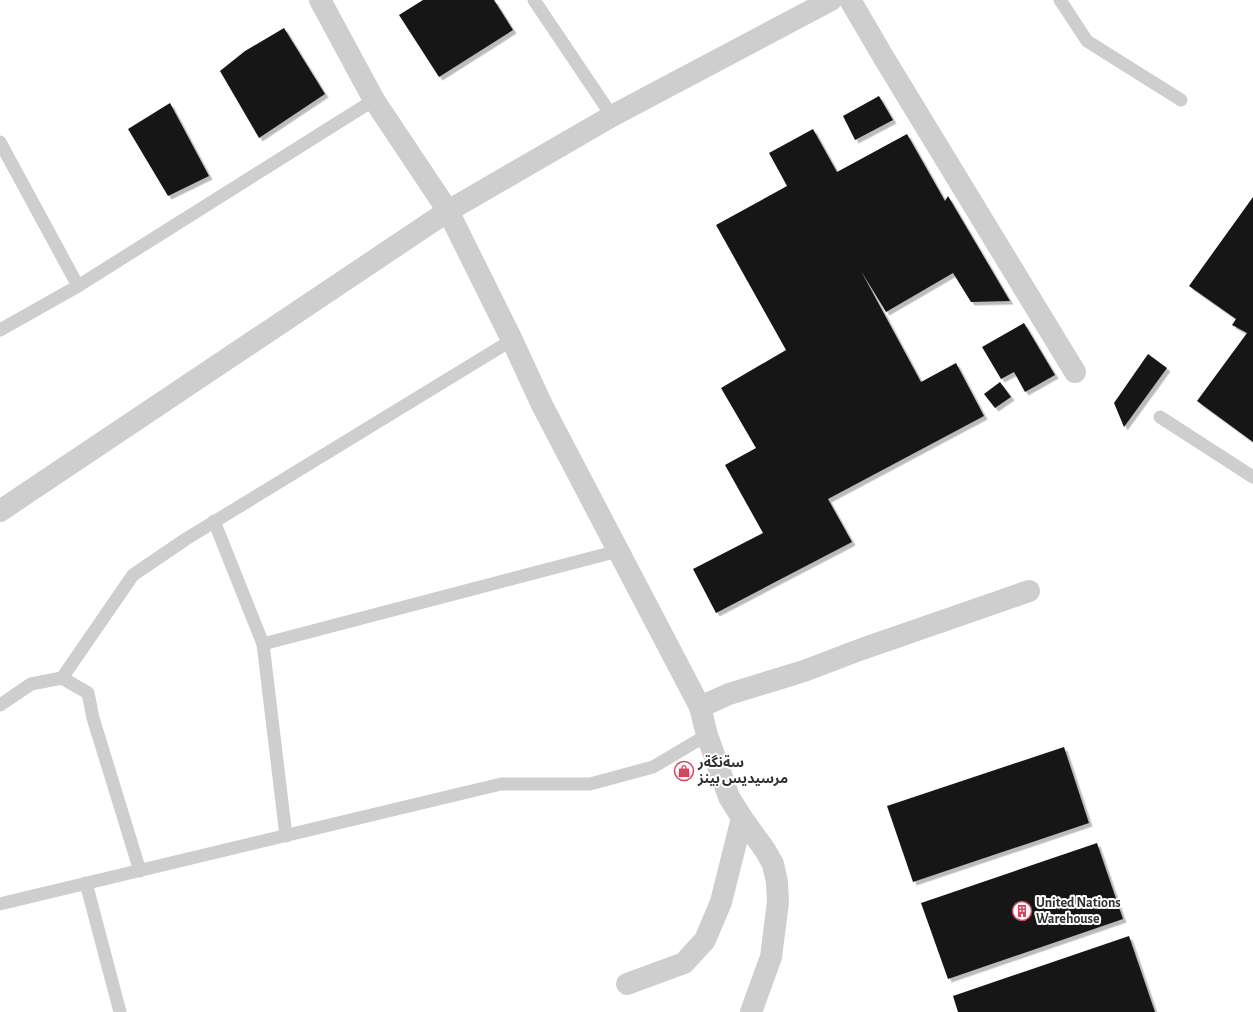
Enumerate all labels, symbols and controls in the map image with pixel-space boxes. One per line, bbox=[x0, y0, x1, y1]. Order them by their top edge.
place label: سةنگةر مرسيديس بينز bbox=[697, 754, 788, 787]
shop icon: سةنگةر مرسيديس بينز bbox=[673, 760, 695, 782]
place label: United Nations Warehouse bbox=[1036, 896, 1121, 926]
building icon: United Nations Warehouse bbox=[1011, 900, 1033, 922]

